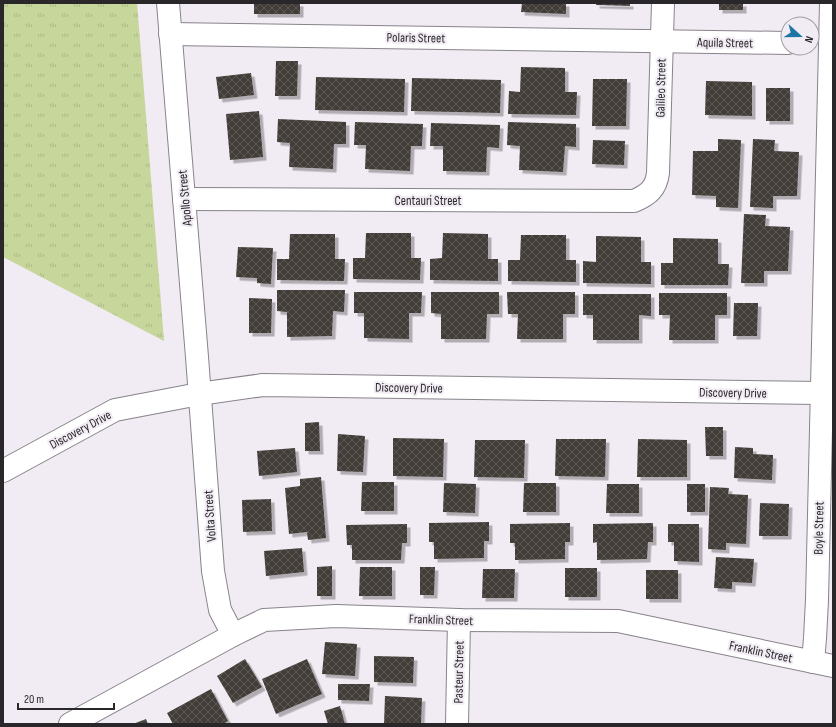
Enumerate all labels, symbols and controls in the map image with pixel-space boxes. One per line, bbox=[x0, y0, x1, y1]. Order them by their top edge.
north arrow bbox=[780, 16, 820, 56]
street label: Polaris Street bbox=[387, 29, 445, 47]
street label: Aquila Street bbox=[696, 34, 753, 51]
text: N bbox=[802, 34, 816, 45]
street label: Galileo Street bbox=[652, 58, 670, 118]
street label: Apollo Street bbox=[175, 169, 196, 228]
street label: Centauri Street bbox=[394, 193, 462, 209]
street label: Discovery Drive bbox=[375, 379, 443, 397]
street label: Discovery Drive bbox=[699, 384, 767, 402]
street label: Discovery Drive bbox=[47, 407, 114, 453]
street label: Volta Street bbox=[200, 490, 220, 542]
street label: Boyle Street bbox=[811, 501, 827, 555]
street label: Franklin Street bbox=[409, 611, 473, 629]
street label: Franklin Street bbox=[728, 637, 794, 666]
street label: Pasteur Street bbox=[450, 640, 468, 704]
scale bar bbox=[18, 685, 114, 711]
text: 20 m bbox=[24, 692, 44, 707]

